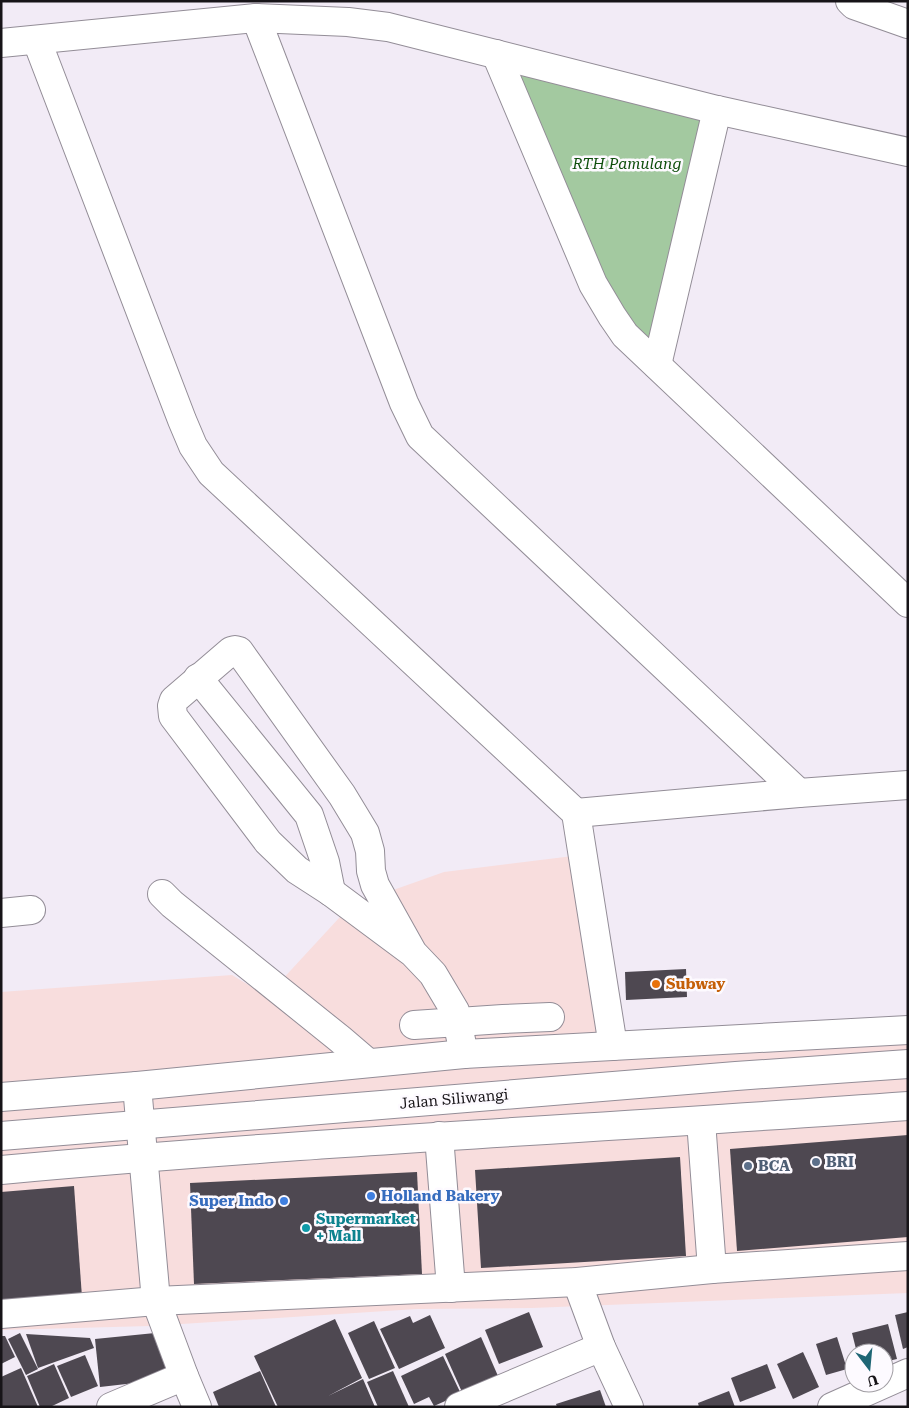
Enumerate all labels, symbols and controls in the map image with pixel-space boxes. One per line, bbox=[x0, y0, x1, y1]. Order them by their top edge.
park label: RTH Pamulang bbox=[572, 155, 681, 173]
place label: Subway bbox=[666, 975, 725, 993]
marker: Subway bbox=[650, 978, 662, 990]
street label: Jalan Siliwangi bbox=[399, 1085, 509, 1113]
place label: BRI bbox=[826, 1153, 854, 1171]
marker: BRI bbox=[810, 1156, 822, 1168]
place label: BCA bbox=[758, 1157, 790, 1175]
marker: BCA bbox=[742, 1160, 754, 1172]
place label: Holland Bakery bbox=[381, 1187, 500, 1205]
marker: Holland Bakery bbox=[365, 1190, 377, 1202]
place label: Super Indo bbox=[189, 1192, 274, 1210]
marker: Super Indo bbox=[278, 1195, 290, 1207]
place label: Supermarket + Mall bbox=[316, 1210, 416, 1245]
marker: Supermarket + Mall bbox=[300, 1222, 312, 1234]
north arrow bbox=[844, 1343, 894, 1393]
text: U bbox=[865, 1371, 880, 1390]

